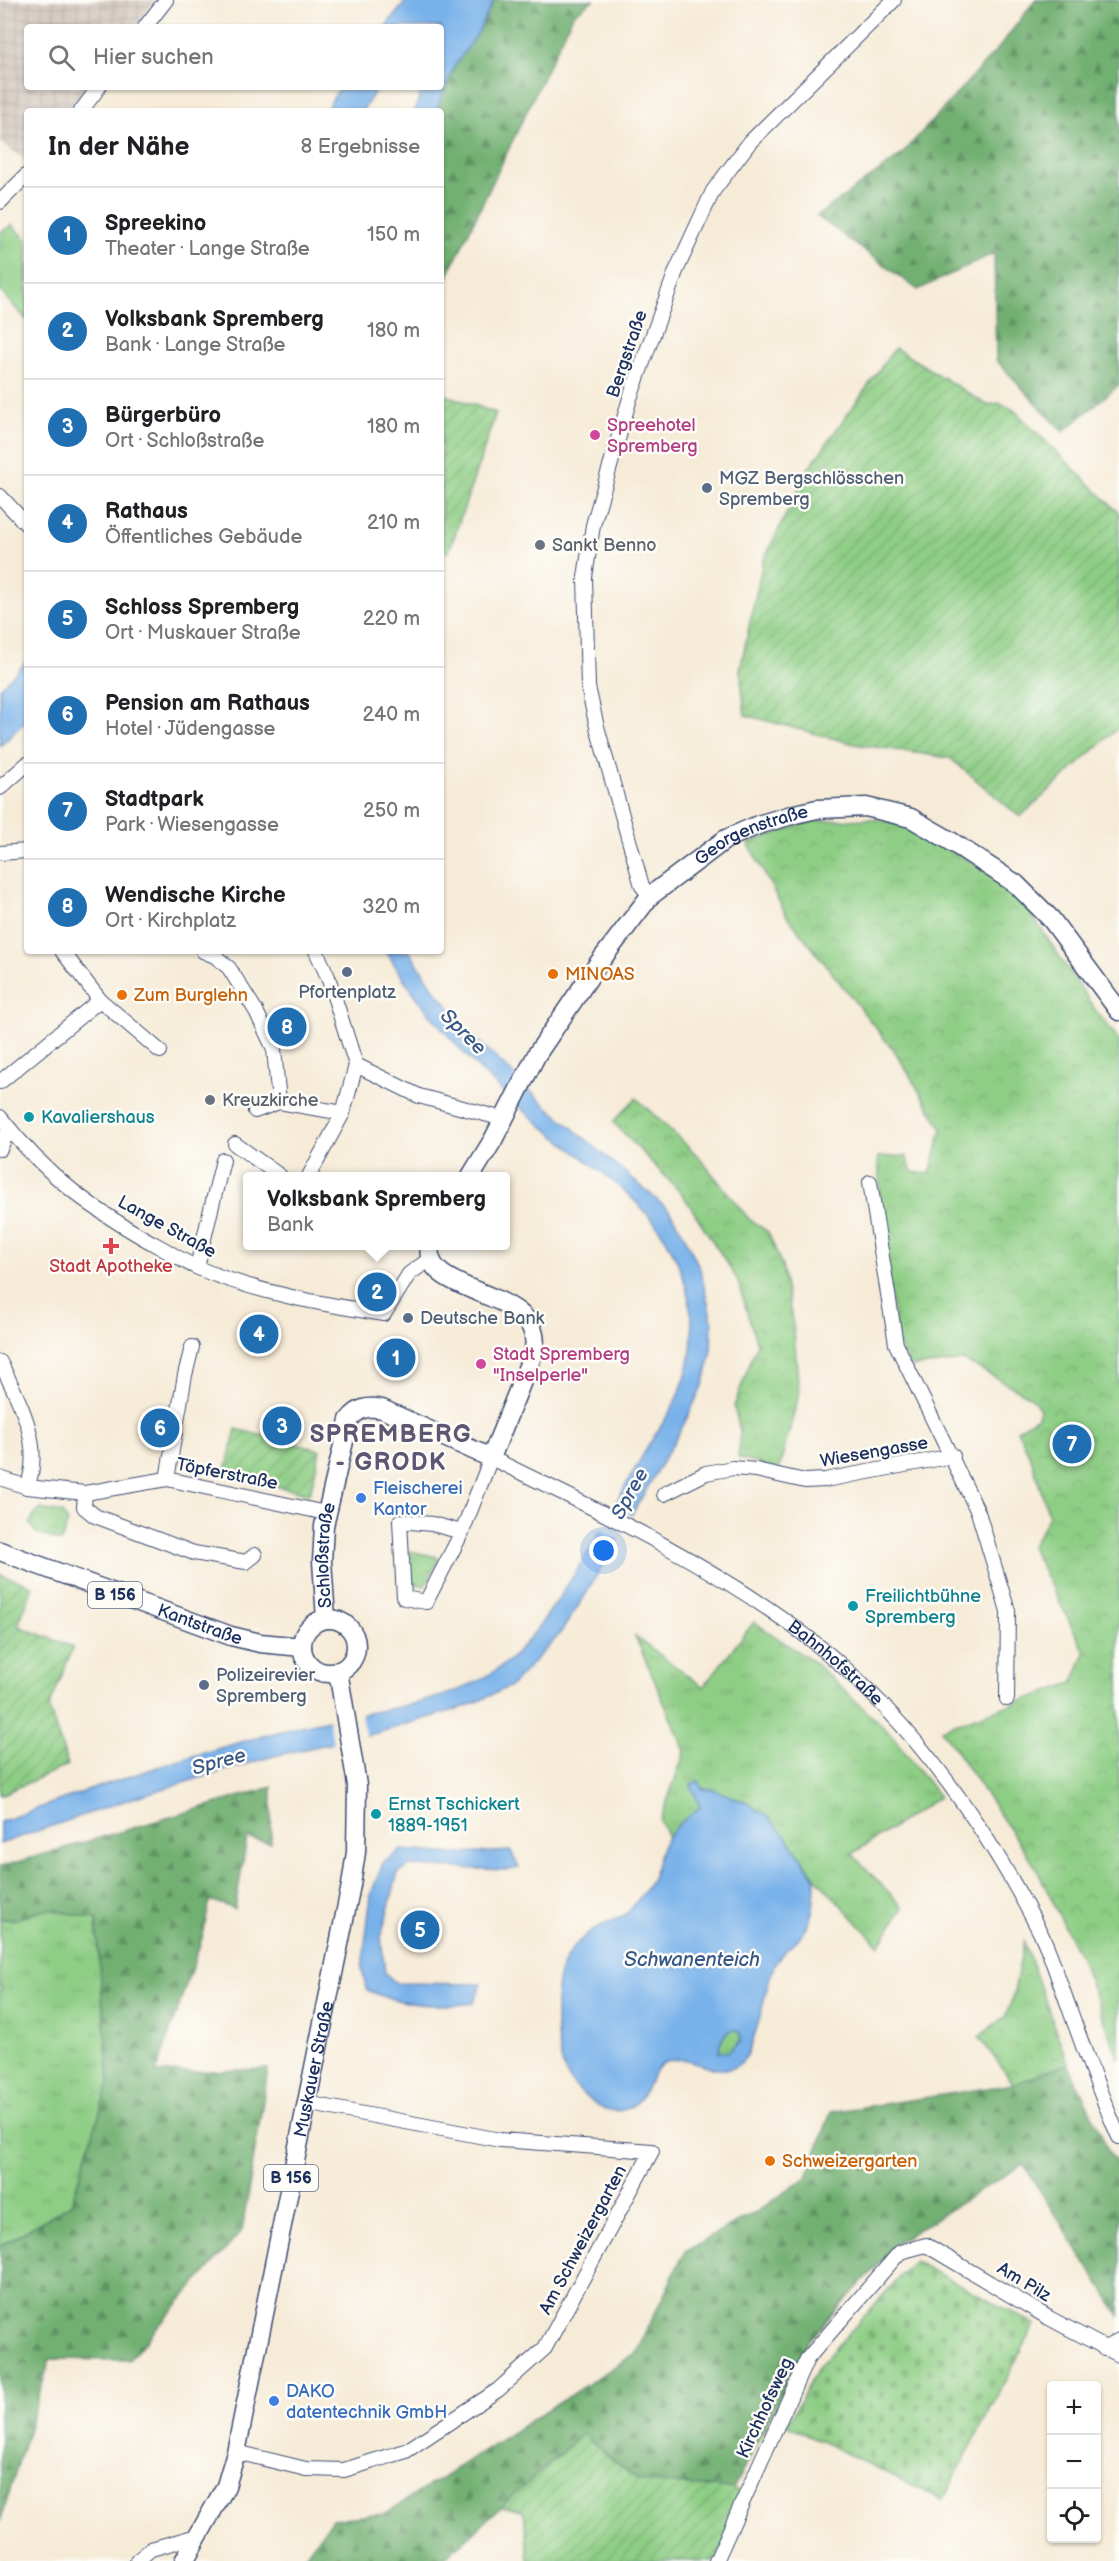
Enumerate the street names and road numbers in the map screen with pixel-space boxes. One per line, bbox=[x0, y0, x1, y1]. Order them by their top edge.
street label: Bergstraße bbox=[602, 307, 652, 400]
street label: Georgenstraße bbox=[690, 801, 810, 869]
street label: Lange Straße bbox=[114, 1191, 220, 1263]
street label: Wiesengasse bbox=[818, 1432, 930, 1472]
street label: Töpferstraße bbox=[174, 1454, 280, 1494]
street label: Schloßstraße bbox=[311, 1500, 340, 1609]
road number: B 156 bbox=[88, 1582, 142, 1608]
street label: Kantstraße bbox=[155, 1599, 245, 1649]
street label: Bahnhofstraße bbox=[784, 1616, 888, 1710]
street label: Muskauer Straße bbox=[290, 1999, 338, 2139]
street label: Am Schweizergarten bbox=[535, 2162, 631, 2318]
road number: B 156 bbox=[264, 2165, 318, 2191]
street label: Am Pilz bbox=[993, 2258, 1055, 2306]
street label: Kirchhofsweg bbox=[733, 2354, 797, 2462]

